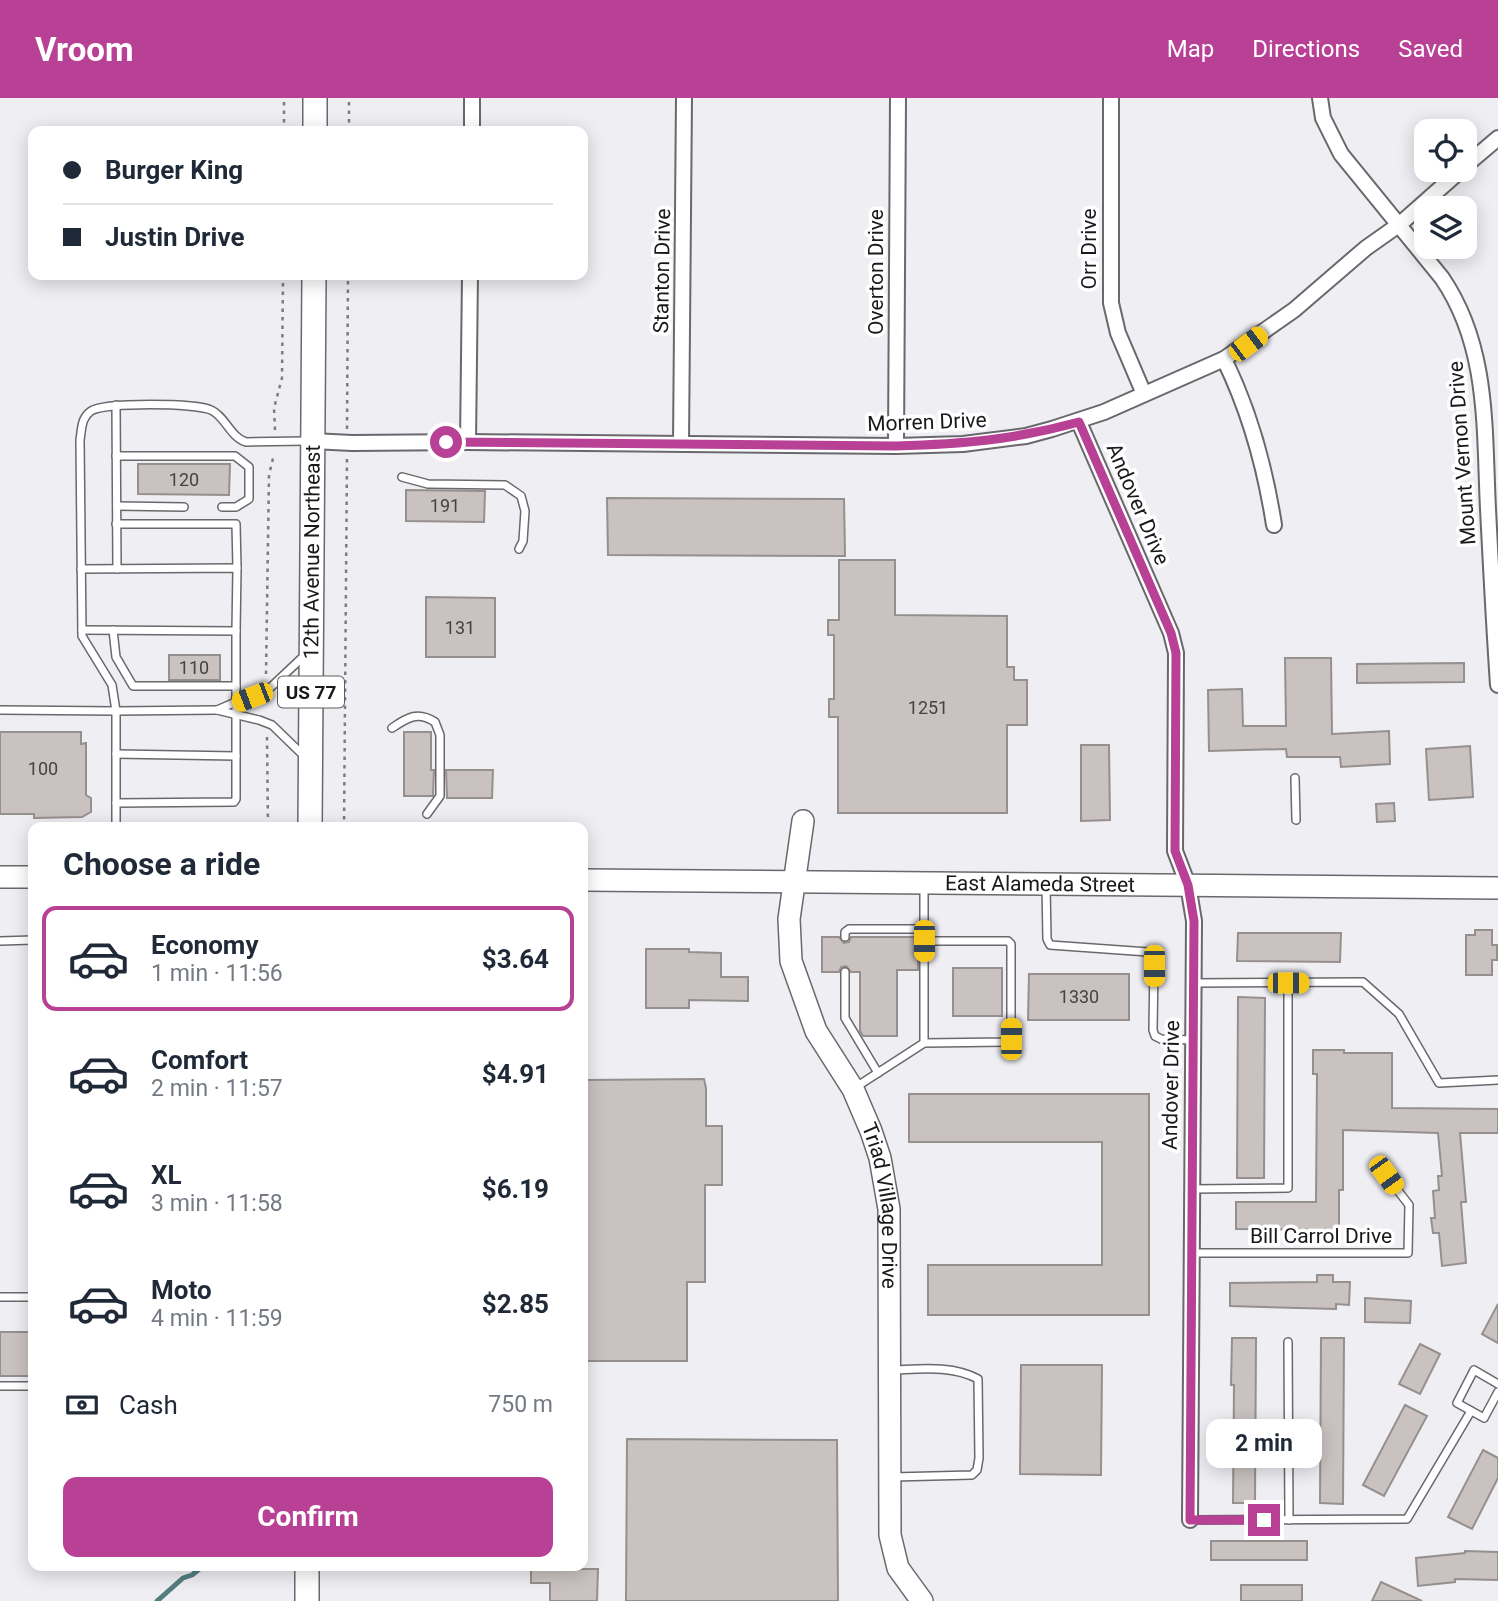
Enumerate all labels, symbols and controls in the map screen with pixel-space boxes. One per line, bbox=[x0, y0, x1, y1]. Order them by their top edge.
text: Vroom bbox=[35, 30, 134, 69]
text: Map bbox=[1167, 35, 1214, 63]
text: Directions bbox=[1252, 35, 1360, 63]
text: Saved bbox=[1398, 35, 1463, 63]
map controls bbox=[1414, 119, 1477, 259]
button: locate bbox=[1414, 119, 1477, 182]
text: Burger King bbox=[105, 155, 243, 185]
button: layers bbox=[1414, 196, 1477, 259]
street label: Stanton Drive bbox=[649, 208, 675, 334]
street label: Orr Drive bbox=[1077, 208, 1101, 290]
street label: Overton Drive bbox=[864, 209, 888, 335]
text: Justin Drive bbox=[105, 222, 245, 252]
car bbox=[1225, 323, 1272, 365]
street label: Mount Vernon Drive bbox=[1444, 360, 1480, 546]
street label: Morren Drive bbox=[867, 408, 987, 436]
route start bbox=[430, 426, 462, 458]
street label: Andover Drive bbox=[1102, 440, 1174, 568]
street label: 12th Avenue Northeast bbox=[299, 445, 325, 659]
house number: 120 bbox=[169, 469, 199, 490]
house number: 191 bbox=[430, 495, 460, 516]
house number: 131 bbox=[445, 617, 475, 638]
house number: 110 bbox=[179, 657, 209, 678]
road number: US 77 bbox=[278, 677, 344, 708]
car bbox=[229, 680, 276, 714]
house number: 1251 bbox=[908, 697, 948, 718]
house number: 100 bbox=[28, 758, 58, 779]
text: Choose a ride bbox=[63, 845, 260, 883]
street label: East Alameda Street bbox=[945, 871, 1135, 897]
car bbox=[914, 920, 935, 962]
icon: car bbox=[67, 927, 130, 990]
text: Economy bbox=[151, 930, 258, 960]
text: $3.64 bbox=[482, 944, 549, 974]
car bbox=[1144, 945, 1165, 987]
text: 1 min · 11:56 bbox=[151, 960, 283, 987]
car bbox=[1268, 973, 1310, 994]
house number: 1330 bbox=[1059, 986, 1099, 1007]
car bbox=[1001, 1018, 1022, 1060]
street label: Andover Drive bbox=[1158, 1020, 1184, 1150]
icon: car bbox=[67, 1042, 130, 1105]
text: Comfort bbox=[151, 1045, 248, 1075]
text: $4.91 bbox=[482, 1059, 549, 1089]
text: 2 min · 11:57 bbox=[151, 1075, 283, 1102]
street label: Triad Village Drive bbox=[857, 1119, 902, 1289]
car bbox=[1366, 1152, 1407, 1198]
icon: car bbox=[67, 1157, 130, 1220]
text: XL bbox=[151, 1160, 182, 1190]
text: $6.19 bbox=[482, 1174, 549, 1204]
text: 3 min · 11:58 bbox=[151, 1190, 283, 1217]
street label: Bill Carrol Drive bbox=[1250, 1224, 1392, 1248]
icon: car bbox=[67, 1272, 130, 1335]
text: Moto bbox=[151, 1275, 212, 1305]
text: $2.85 bbox=[482, 1289, 549, 1319]
text: 4 min · 11:59 bbox=[151, 1305, 283, 1332]
icon: cash bbox=[63, 1386, 101, 1424]
text: Cash bbox=[119, 1390, 178, 1420]
text: 750 m bbox=[488, 1391, 553, 1418]
callout: 2 min bbox=[1206, 1418, 1322, 1468]
text: 2 min bbox=[1235, 1430, 1293, 1457]
button: Confirm bbox=[63, 1477, 553, 1557]
route end bbox=[1248, 1504, 1280, 1536]

